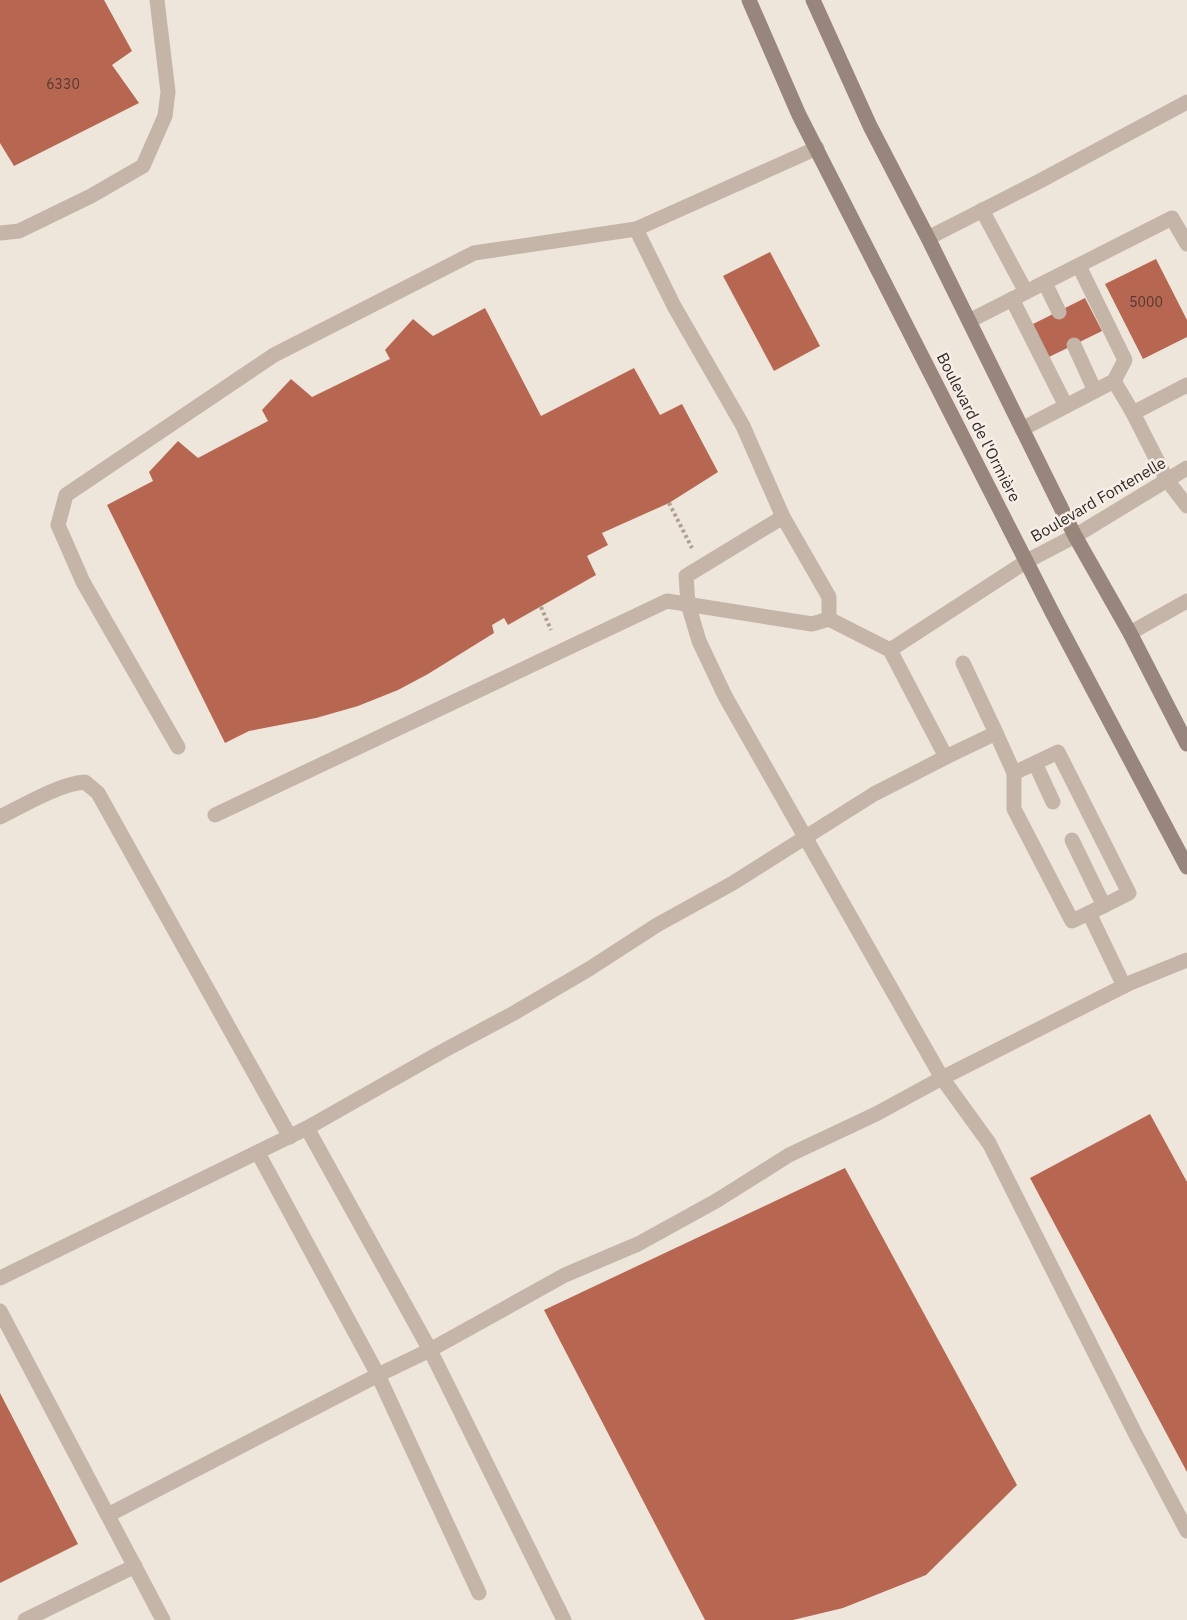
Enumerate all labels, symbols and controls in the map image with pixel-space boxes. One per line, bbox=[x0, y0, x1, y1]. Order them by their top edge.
house number: 6330 bbox=[46, 75, 80, 93]
house number: 5000 bbox=[1129, 293, 1163, 311]
street label: Boulevard de l'Ormière bbox=[933, 349, 1025, 505]
street label: Boulevard Fontenelle bbox=[1027, 452, 1169, 546]

